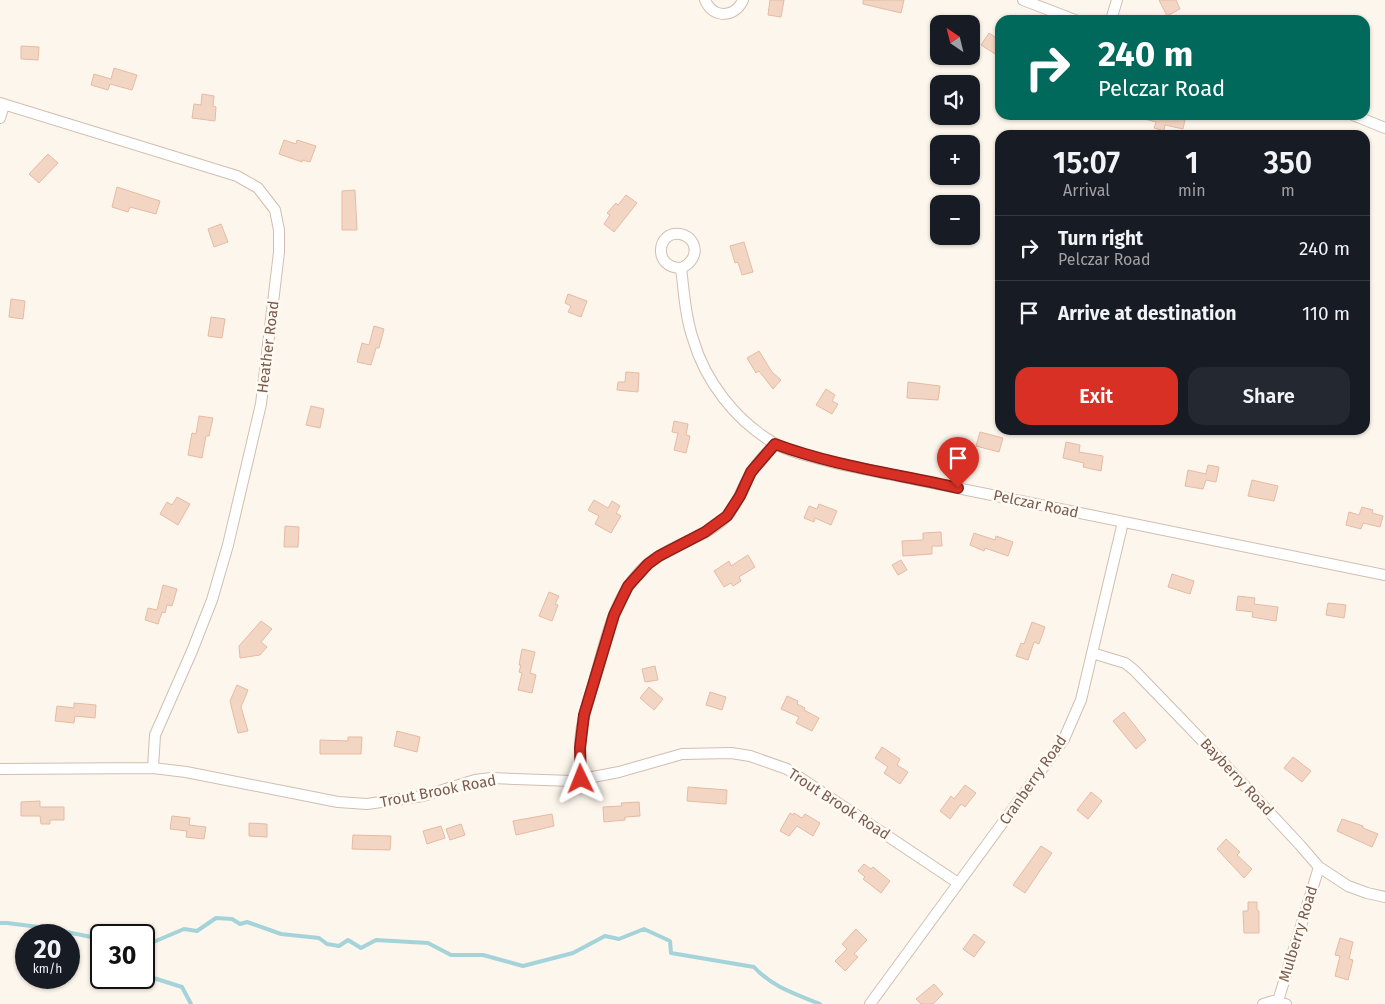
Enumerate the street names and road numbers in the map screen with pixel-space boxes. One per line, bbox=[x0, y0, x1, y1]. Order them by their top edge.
street label: Heather Road bbox=[253, 300, 283, 394]
street label: Pelczar Road bbox=[992, 486, 1080, 522]
street label: Cranberry Road bbox=[996, 732, 1070, 828]
street label: Bayberry Road bbox=[1197, 735, 1277, 819]
street label: Trout Brook Road bbox=[785, 764, 893, 844]
street label: Trout Brook Road bbox=[378, 771, 498, 811]
street label: Mulberry Road bbox=[1275, 884, 1321, 984]

